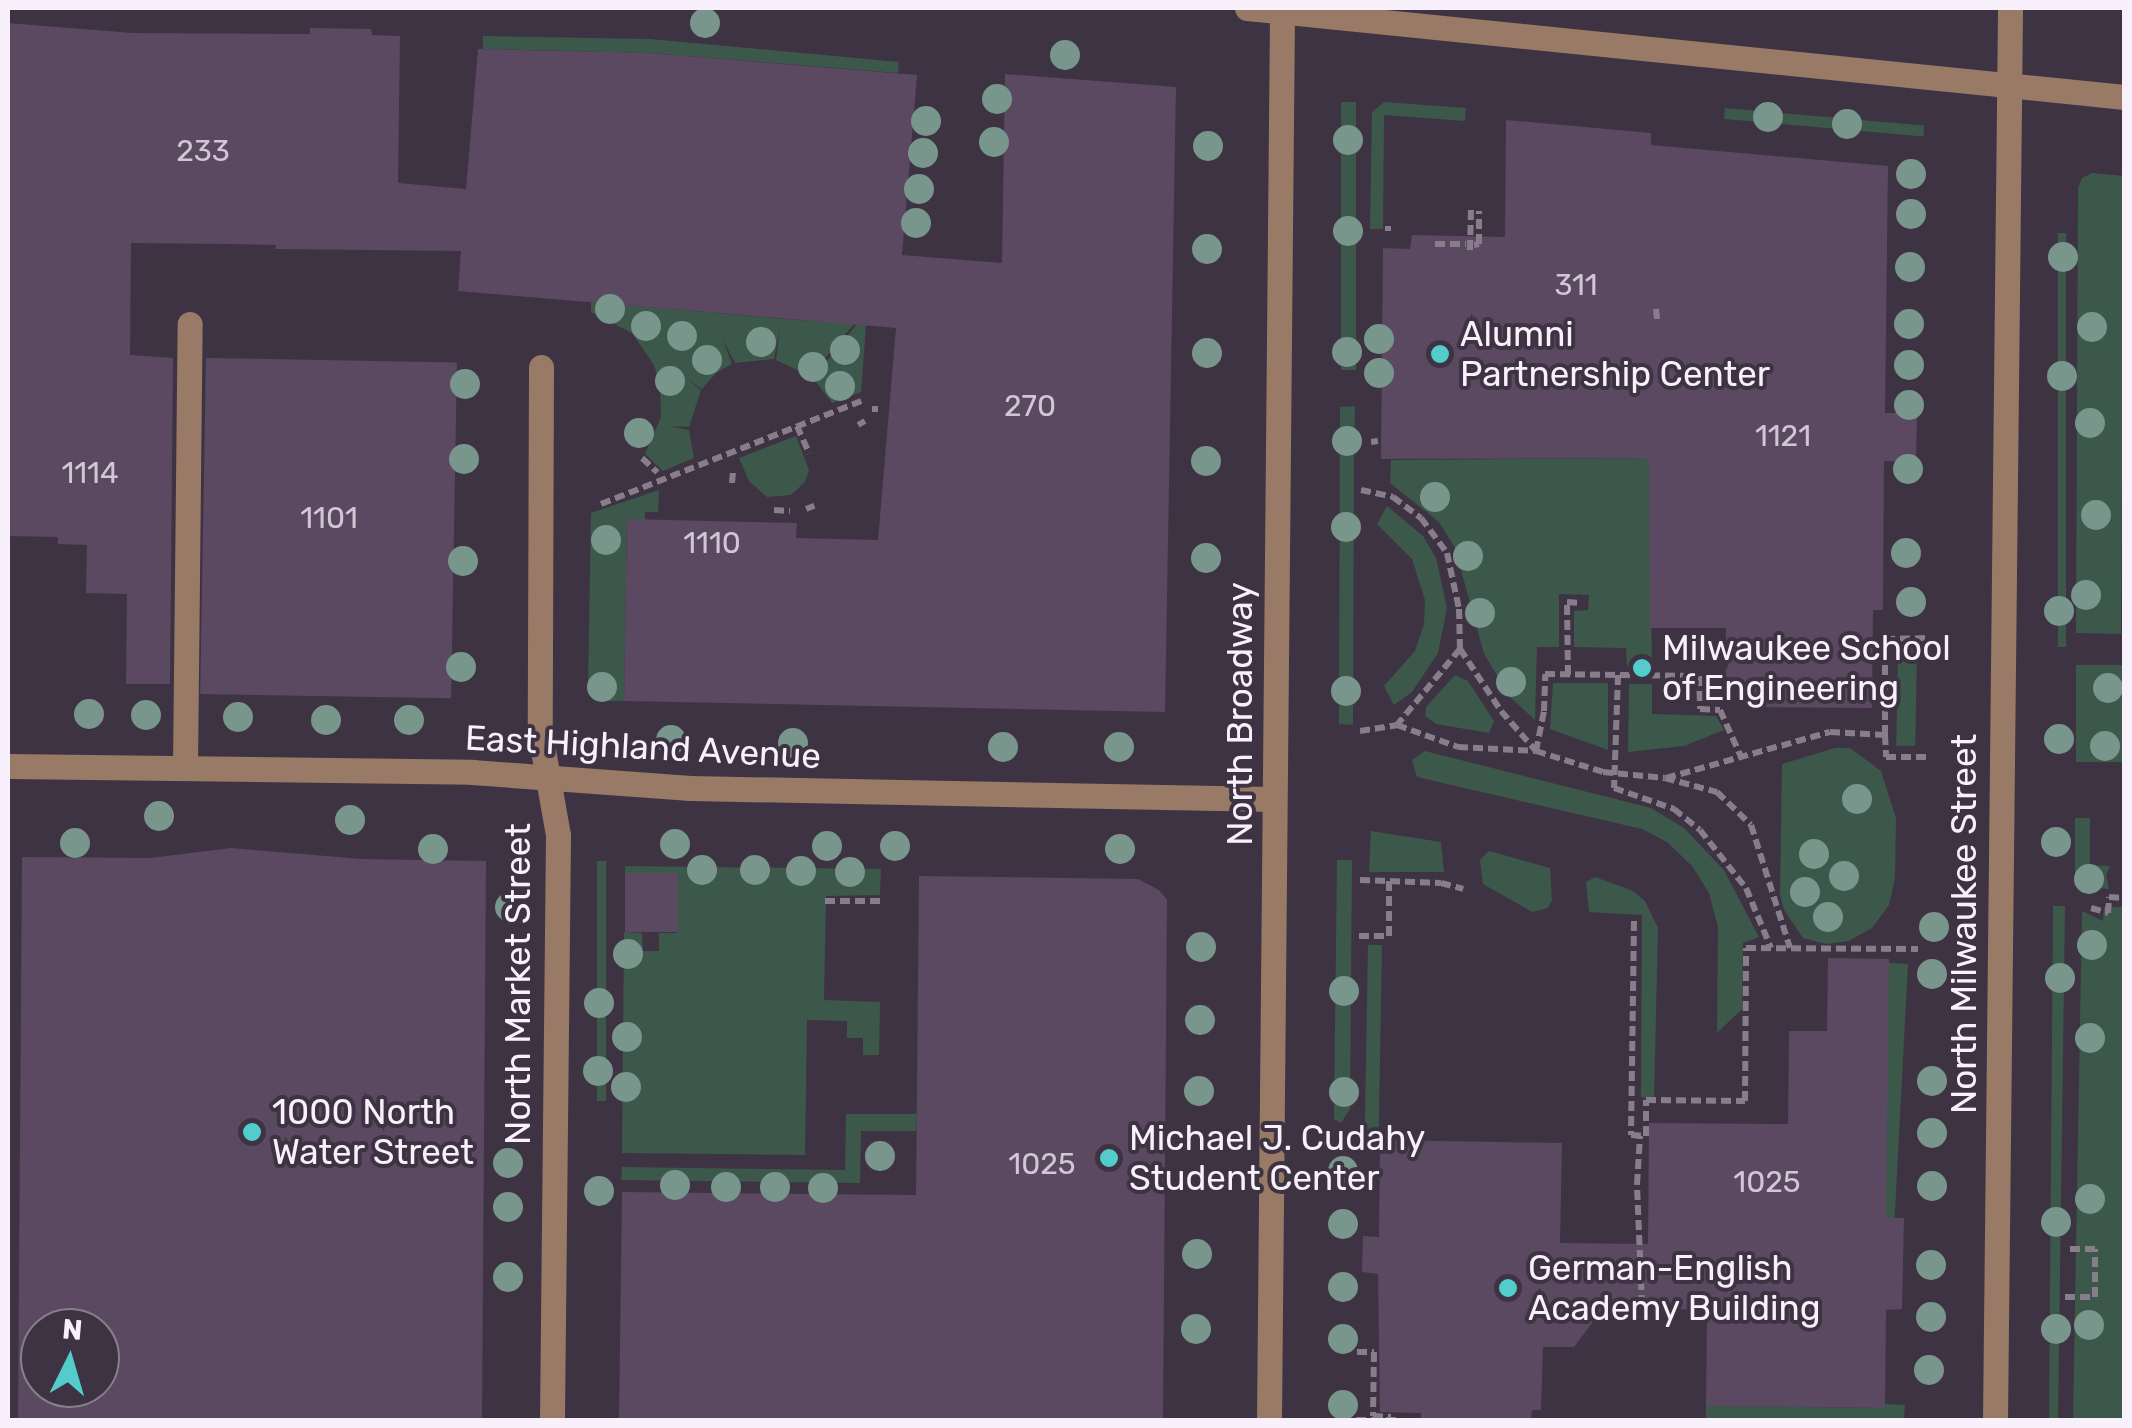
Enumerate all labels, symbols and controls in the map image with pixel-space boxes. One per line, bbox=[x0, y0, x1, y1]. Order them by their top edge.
house number: 233 bbox=[176, 133, 230, 169]
house number: 311 bbox=[1554, 267, 1598, 303]
place label: Alumni Partnership Center bbox=[1460, 313, 1770, 395]
marker: Alumni Partnership Center bbox=[1429, 343, 1451, 365]
house number: 270 bbox=[1004, 388, 1056, 424]
house number: 1121 bbox=[1755, 418, 1811, 454]
house number: 1114 bbox=[61, 455, 119, 491]
house number: 1101 bbox=[300, 500, 358, 536]
house number: 1110 bbox=[683, 525, 741, 561]
street label: North Broadway bbox=[1219, 582, 1261, 846]
place label: Milwaukee School of Engineering bbox=[1662, 627, 1951, 709]
marker: Milwaukee School of Engineering bbox=[1631, 657, 1653, 679]
street label: East Highland Avenue bbox=[463, 717, 823, 777]
street label: North Milwaukee Street bbox=[1943, 734, 1985, 1114]
street label: North Market Street bbox=[497, 823, 539, 1145]
place label: 1000 North Water Street bbox=[272, 1091, 475, 1173]
place label: Michael J. Cudahy Student Center bbox=[1129, 1117, 1425, 1199]
marker: 1000 North Water Street bbox=[241, 1121, 263, 1143]
house number: 1025 bbox=[1008, 1146, 1076, 1182]
marker: Michael J. Cudahy Student Center bbox=[1098, 1147, 1120, 1169]
house number: 1025 bbox=[1733, 1164, 1801, 1200]
place label: German-English Academy Building bbox=[1528, 1247, 1822, 1329]
marker: German-English Academy Building bbox=[1497, 1277, 1519, 1299]
north arrow bbox=[20, 1308, 120, 1408]
text: N bbox=[61, 1312, 84, 1347]

